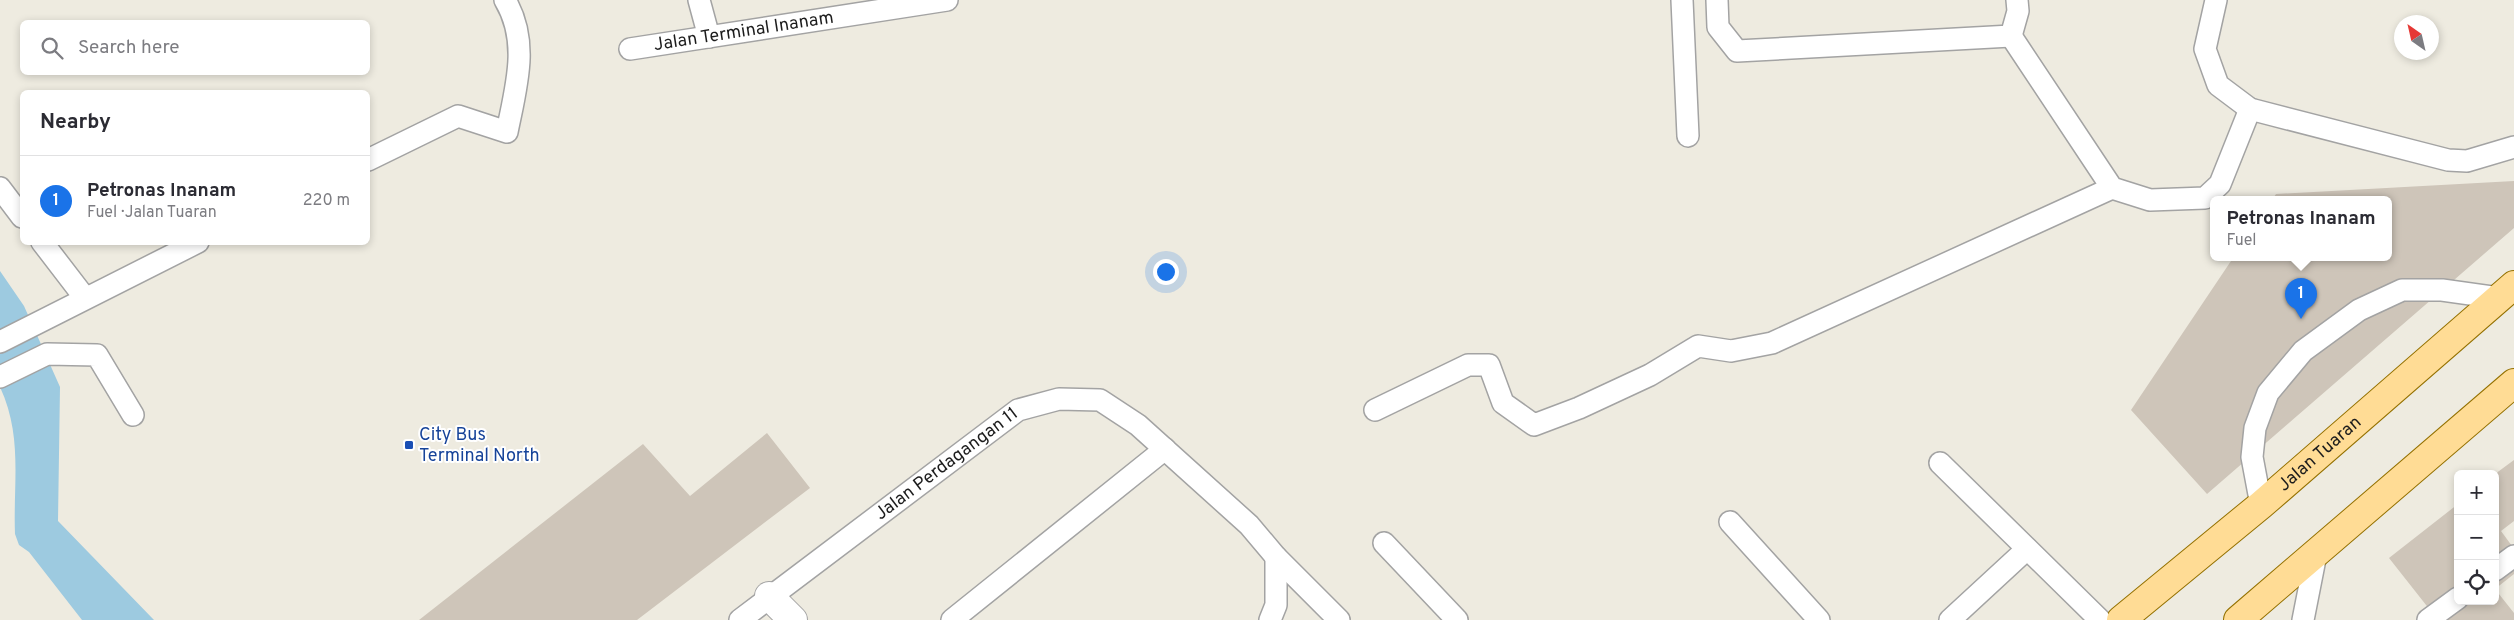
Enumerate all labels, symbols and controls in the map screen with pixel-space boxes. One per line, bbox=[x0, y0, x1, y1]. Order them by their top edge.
street label: Jalan Terminal Inanam bbox=[652, 6, 835, 57]
north arrow bbox=[2394, 15, 2439, 60]
search box bbox=[20, 20, 370, 75]
icon: search bbox=[38, 34, 66, 62]
text: Search here bbox=[78, 36, 180, 60]
text: Nearby bbox=[40, 109, 111, 136]
text: Petronas Inanam bbox=[87, 179, 236, 203]
text: 1 bbox=[53, 191, 59, 211]
text: 220 m bbox=[303, 191, 350, 211]
popup bbox=[2210, 196, 2392, 261]
text: Fuel · Jalan Tuaran bbox=[87, 203, 217, 223]
text: Petronas Inanam bbox=[2226, 207, 2376, 231]
text: Fuel bbox=[2226, 231, 2257, 251]
your location bbox=[1153, 259, 1179, 285]
pin: 1 bbox=[2285, 278, 2317, 319]
street label: Jalan Perdagangan 11 bbox=[870, 402, 1023, 525]
street label: Jalan Tuaran bbox=[2273, 411, 2366, 497]
place label: City Bus Terminal North bbox=[419, 424, 540, 468]
marker: City Bus Terminal North bbox=[403, 439, 415, 451]
map controls bbox=[2454, 470, 2499, 605]
button: + bbox=[2454, 470, 2499, 515]
button: − bbox=[2454, 515, 2499, 560]
button: locate bbox=[2454, 560, 2499, 605]

